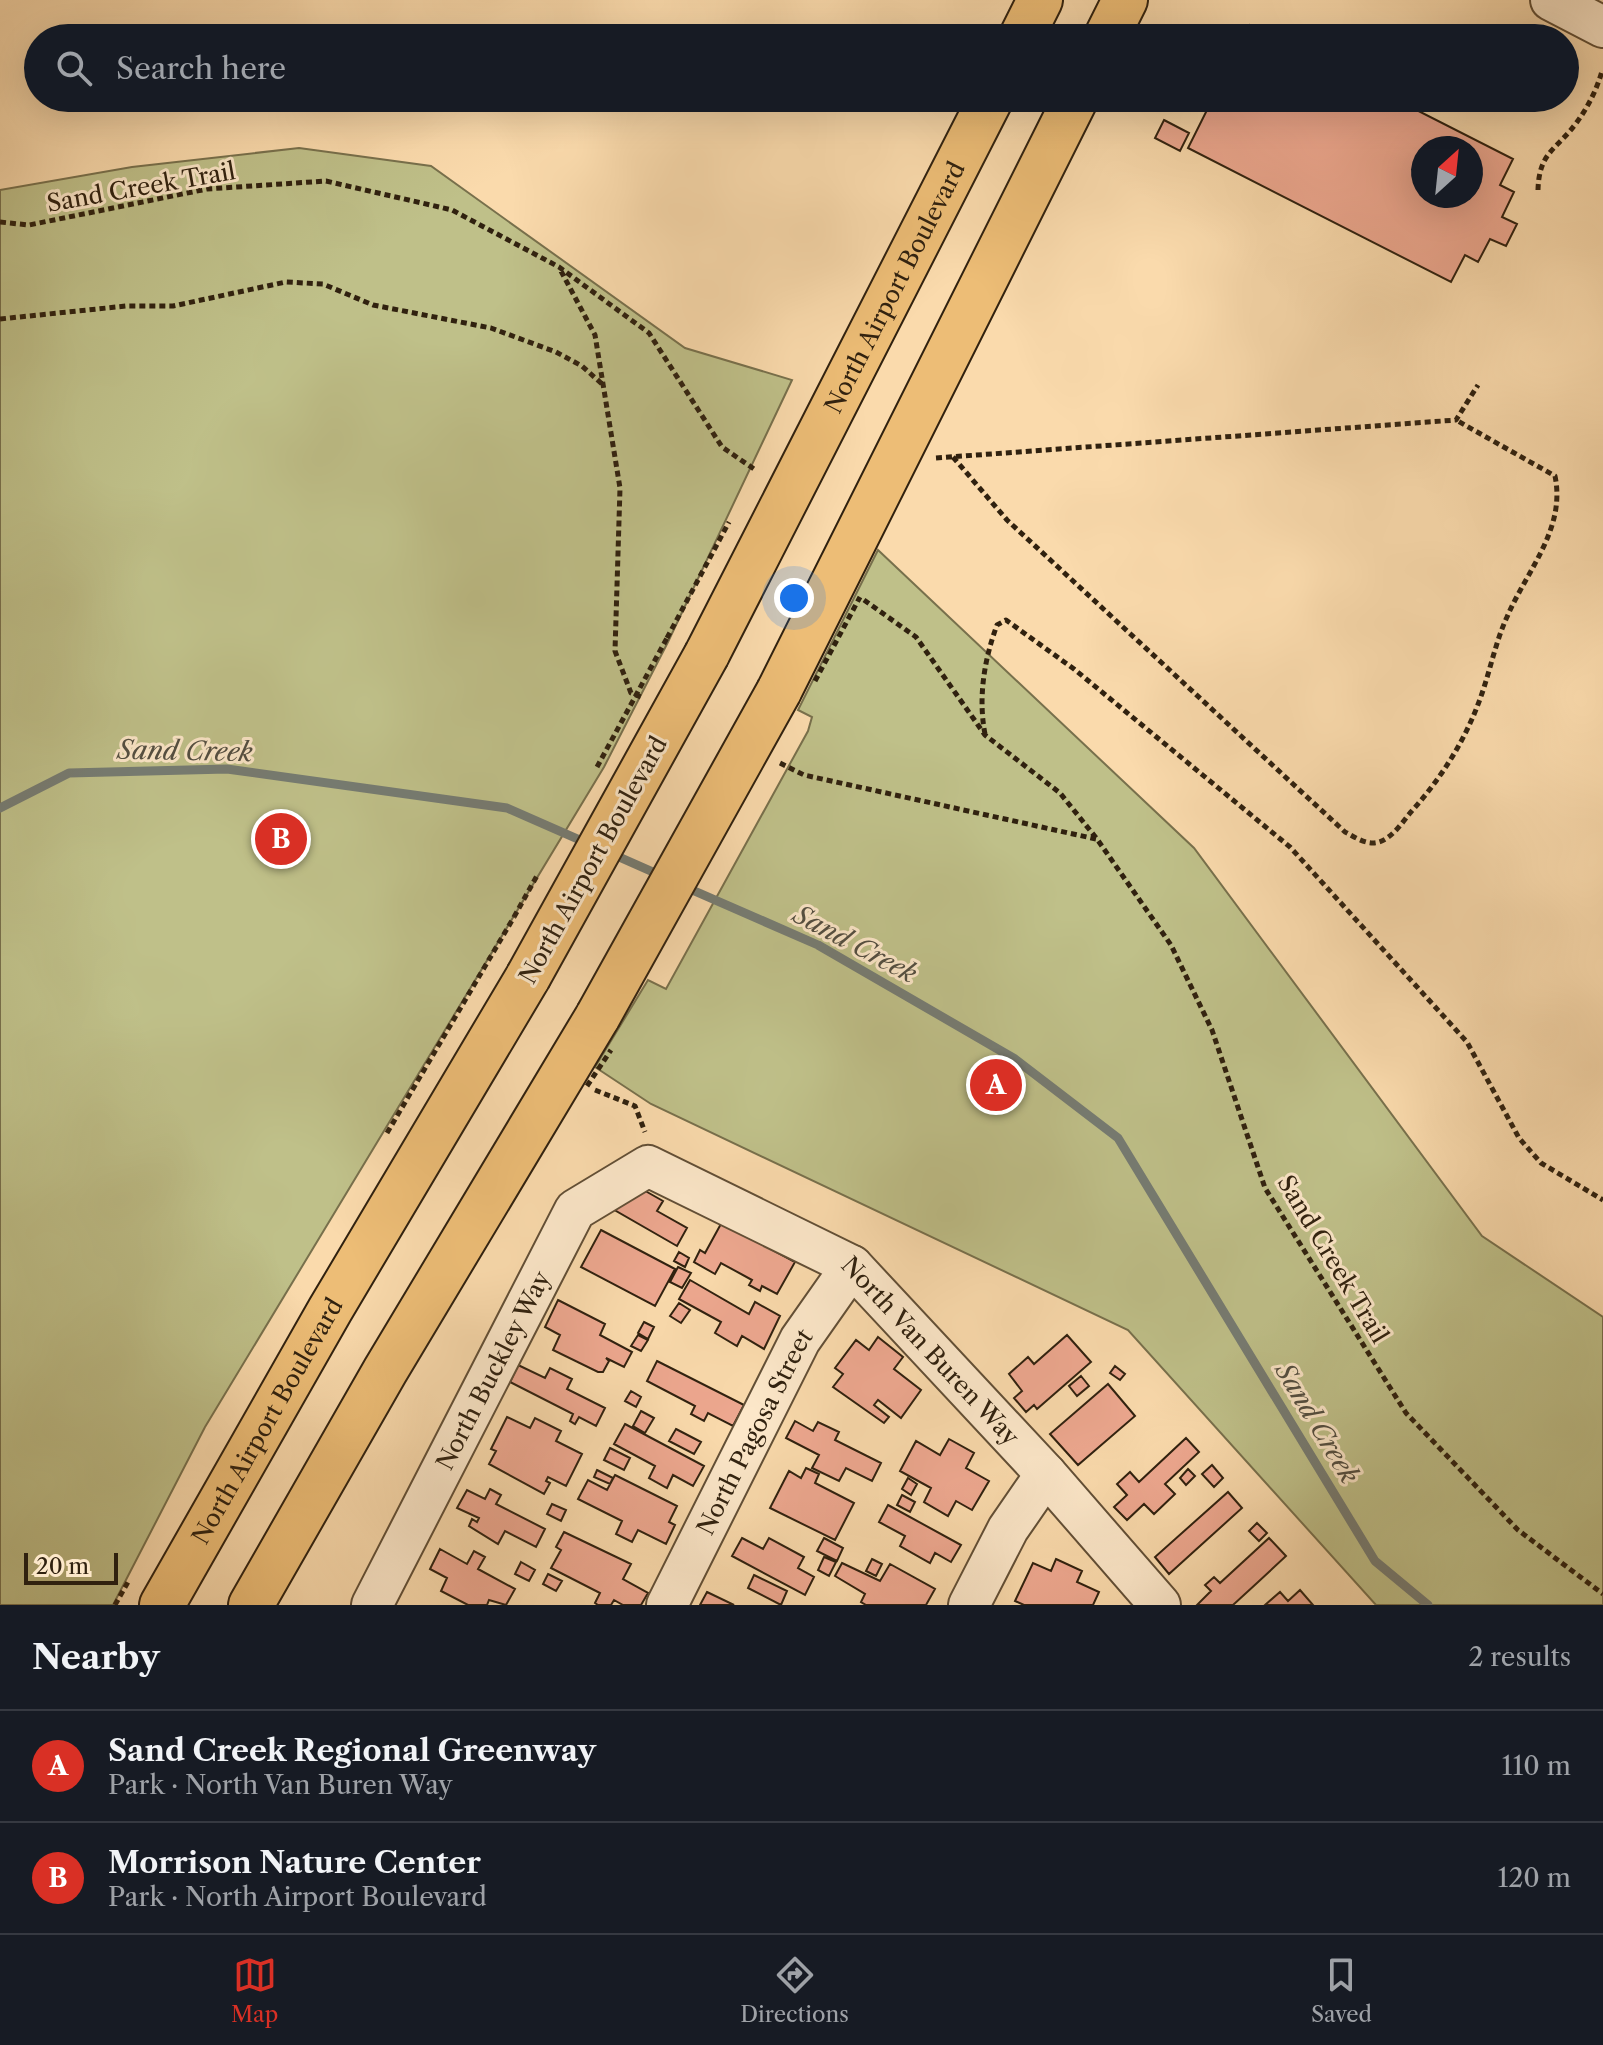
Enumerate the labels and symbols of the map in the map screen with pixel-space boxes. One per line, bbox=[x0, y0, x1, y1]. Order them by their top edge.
north arrow bbox=[1411, 136, 1483, 208]
street label: Sand Creek Trail bbox=[44, 156, 238, 218]
street label: North Airport Boulevard bbox=[818, 156, 971, 418]
your location bbox=[774, 578, 814, 618]
street label: North Airport Boulevard bbox=[513, 731, 673, 989]
water label: Sand Creek bbox=[115, 734, 253, 768]
pin: B bbox=[255, 809, 307, 869]
water label: Sand Creek bbox=[786, 897, 923, 990]
pin: A bbox=[970, 1055, 1022, 1115]
street label: Sand Creek Trail bbox=[1271, 1170, 1395, 1348]
street label: North Van Buren Way bbox=[836, 1250, 1026, 1451]
street label: North Buckley Way bbox=[430, 1265, 556, 1475]
street label: North Airport Boulevard bbox=[185, 1292, 349, 1549]
street label: North Pagosa Street bbox=[690, 1322, 818, 1539]
water label: Sand Creek bbox=[1267, 1355, 1366, 1490]
scale bar bbox=[24, 1549, 118, 1585]

